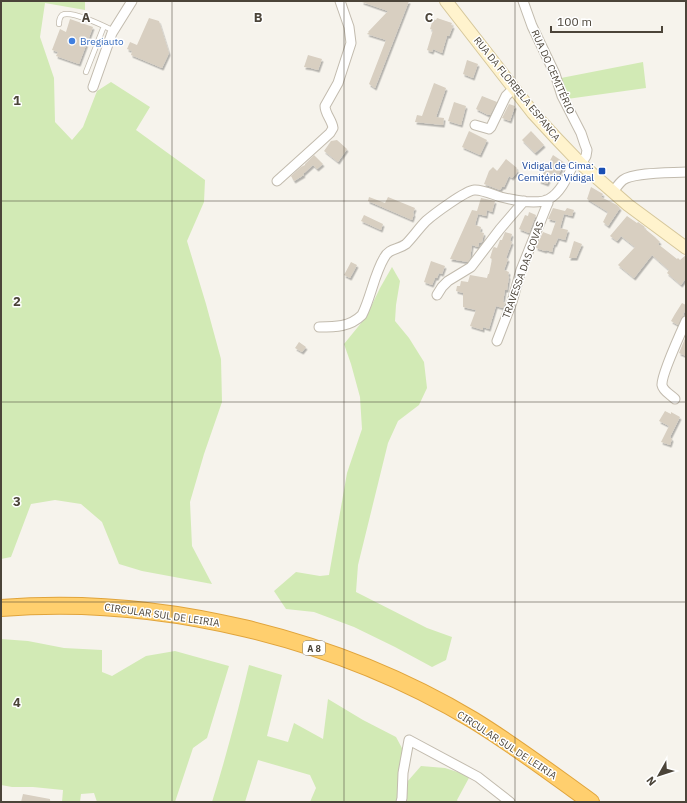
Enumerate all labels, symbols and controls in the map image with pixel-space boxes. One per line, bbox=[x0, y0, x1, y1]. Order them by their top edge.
scale bar bbox=[551, 8, 662, 34]
text: A bbox=[82, 9, 91, 26]
text: B bbox=[254, 9, 263, 26]
text: C bbox=[425, 9, 434, 26]
text: 100 m bbox=[557, 14, 592, 29]
street label: RUA DO CEMITÉRIO bbox=[529, 28, 577, 116]
street label: RUA DA FLORBELA ESPANCA bbox=[471, 34, 563, 144]
place label: Bregiauto bbox=[80, 35, 124, 48]
marker: Bregiauto bbox=[67, 36, 77, 46]
text: 1 bbox=[13, 92, 21, 109]
place label: Vidigal de Cima: Cemitério Vidigal bbox=[518, 159, 594, 184]
marker: Vidigal de Cima: Cemitério Vidigal bbox=[597, 166, 607, 176]
street label: TRAVESSA DAS COVAS bbox=[499, 219, 547, 320]
text: 2 bbox=[13, 293, 21, 310]
text: 3 bbox=[13, 493, 21, 510]
street label: CIRCULAR SUL DE LEIRIA bbox=[103, 600, 221, 630]
road number: A 8 bbox=[303, 641, 325, 655]
text: 4 bbox=[13, 694, 21, 711]
street label: CIRCULAR SUL DE LEIRIA bbox=[455, 708, 560, 782]
north arrow bbox=[639, 755, 679, 795]
text: N bbox=[643, 774, 659, 789]

